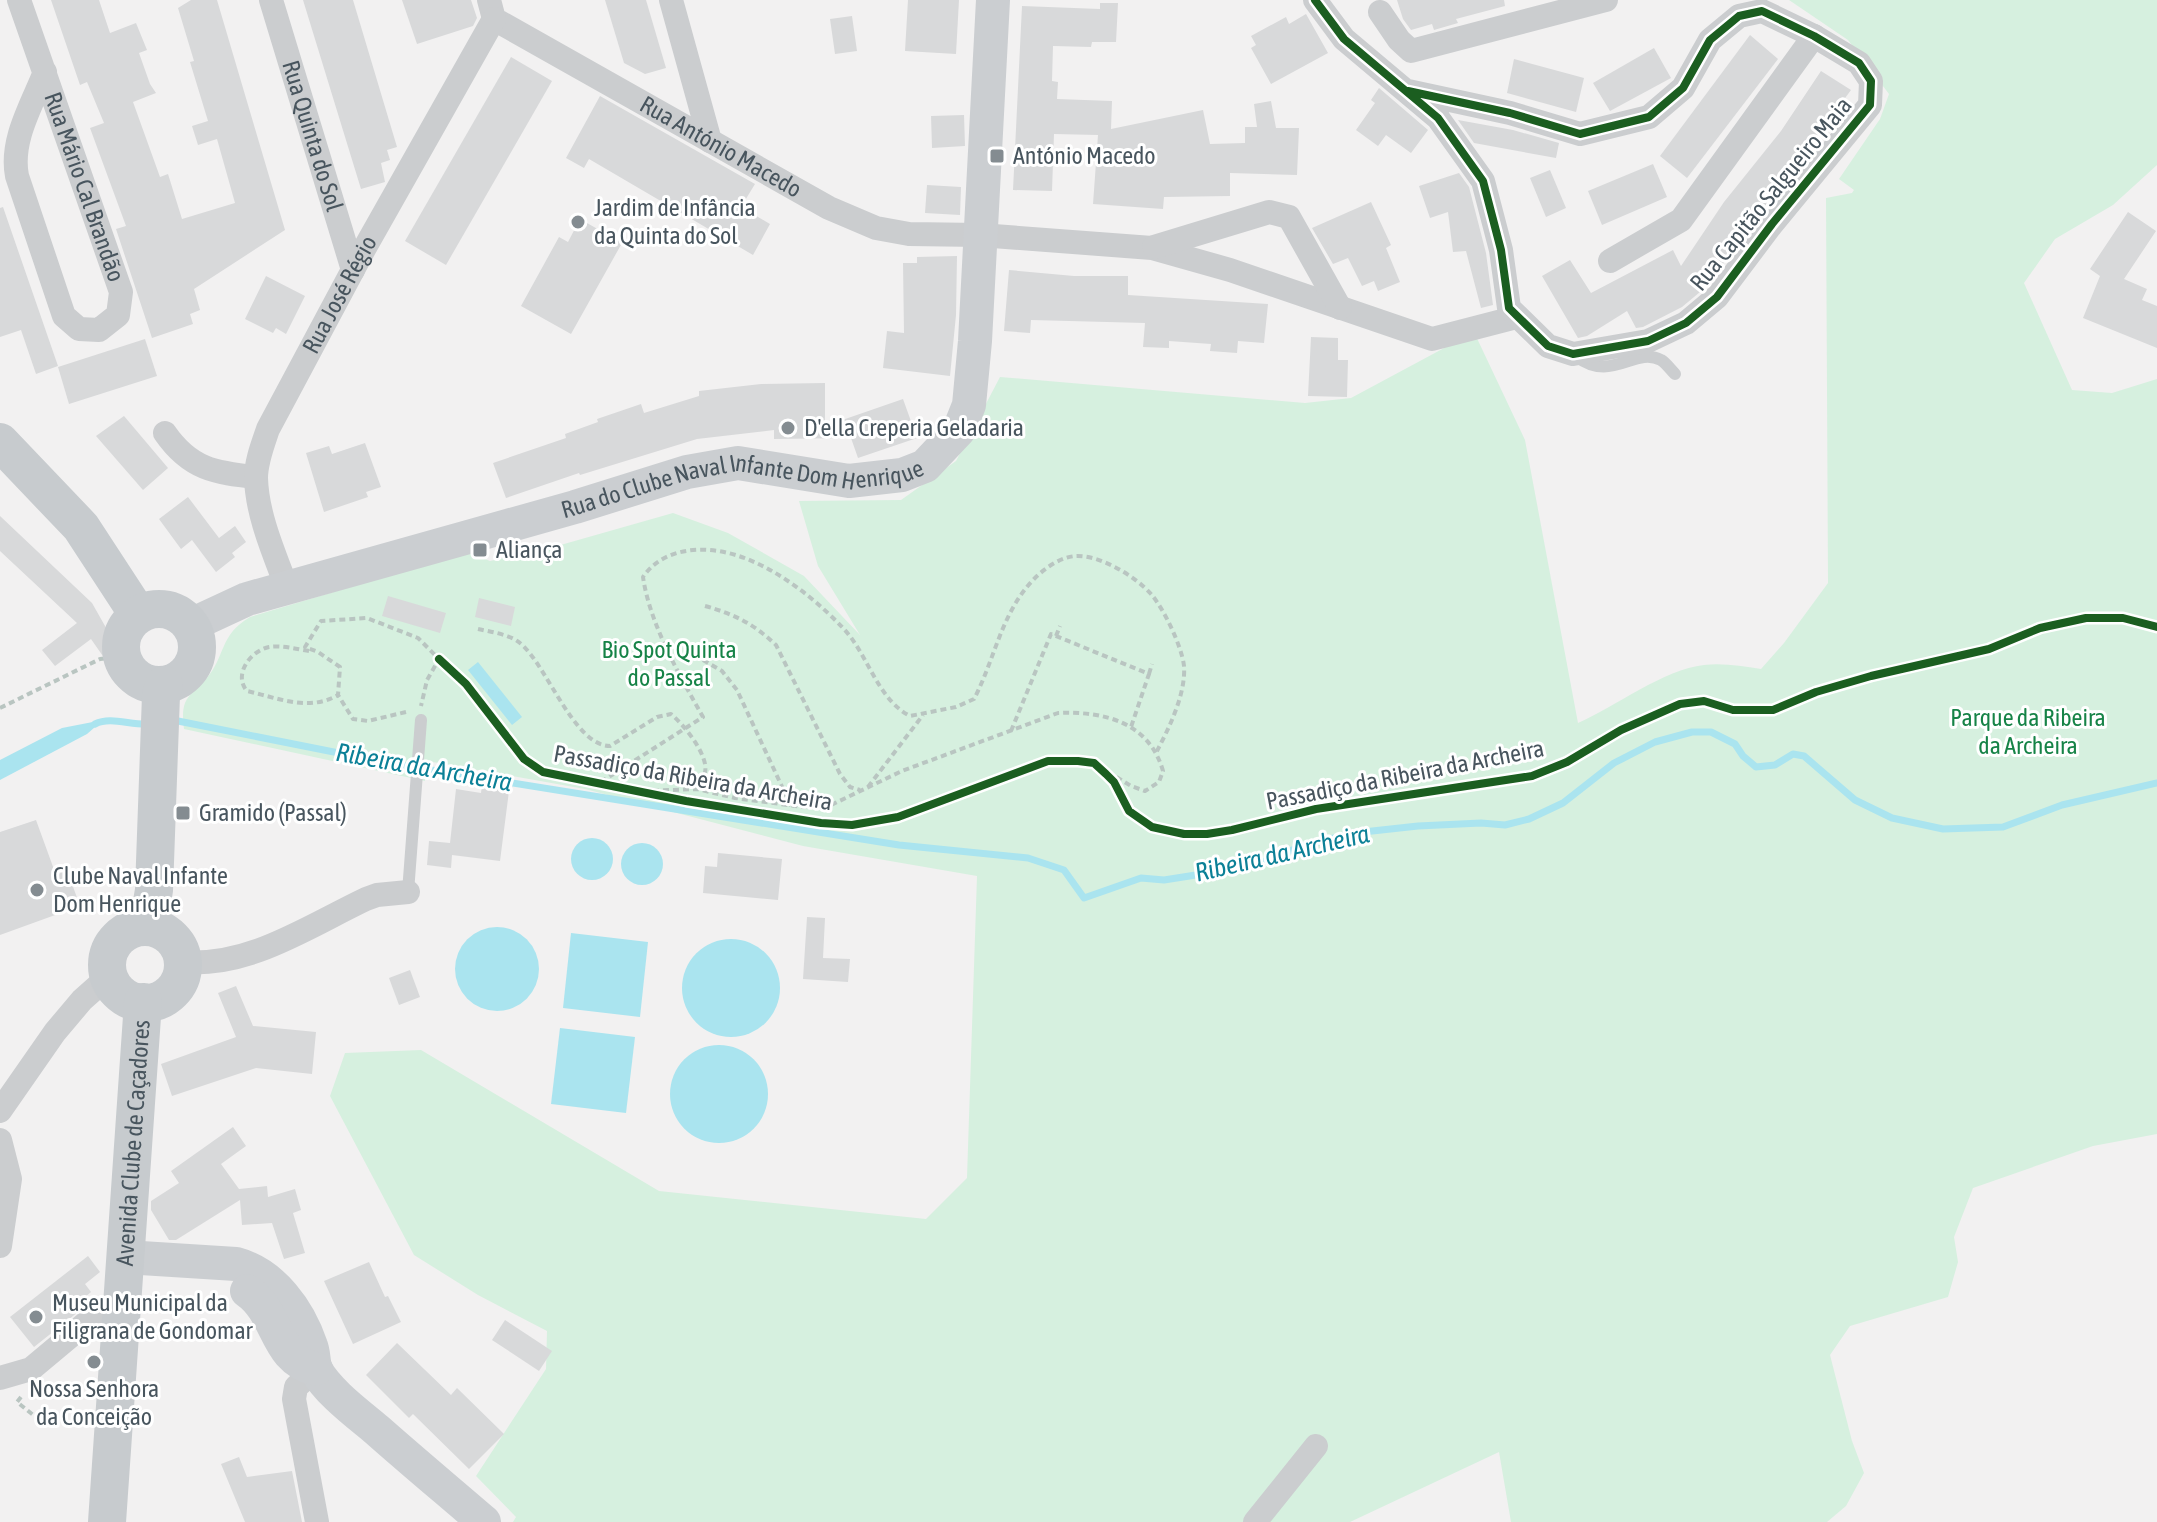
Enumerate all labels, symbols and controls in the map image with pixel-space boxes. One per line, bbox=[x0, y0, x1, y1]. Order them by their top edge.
street label: Rua Quinta do Sol bbox=[277, 57, 349, 215]
street label: Rua Mário Cal Brandão bbox=[39, 88, 130, 285]
street label: Rua António Macedo bbox=[636, 90, 806, 203]
street label: Rua Capitão Salgueiro Maia bbox=[1684, 92, 1857, 296]
place label: António Macedo bbox=[1013, 142, 1156, 169]
marker: António Macedo bbox=[988, 147, 1006, 165]
place label: Jardim de Infância da Quinta do Sol bbox=[594, 194, 756, 249]
marker: Jardim de Infância da Quinta do Sol bbox=[569, 213, 587, 231]
street label: Rua José Régio bbox=[297, 231, 382, 358]
place label: D'ella Creperia Geladaria bbox=[804, 414, 1024, 441]
marker: D'ella Creperia Geladaria bbox=[779, 419, 797, 437]
street label: Rua do Clube Naval Infante Dom Henrique bbox=[558, 449, 927, 523]
place label: Aliança bbox=[496, 536, 562, 563]
marker: Aliança bbox=[471, 541, 489, 559]
park label: Bio Spot Quinta do Passal bbox=[601, 636, 737, 691]
park label: Parque da Ribeira da Archeira bbox=[1950, 704, 2106, 759]
street label: Passadiço da Ribeira da Archeira bbox=[1264, 734, 1546, 815]
water label: Ribeira da Archeira bbox=[334, 737, 514, 797]
street label: Passadiço da Ribeira da Archeira bbox=[552, 740, 835, 815]
place label: Gramido (Passal) bbox=[199, 799, 347, 826]
marker: Gramido (Passal) bbox=[174, 804, 192, 822]
water label: Ribeira da Archeira bbox=[1192, 818, 1372, 888]
place label: Clube Naval Infante Dom Henrique bbox=[53, 862, 228, 917]
marker: Clube Naval Infante Dom Henrique bbox=[28, 881, 46, 899]
street label: Avenida Clube de Caçadores bbox=[111, 1019, 155, 1267]
place label: Museu Municipal da Filigrana de Gondomar bbox=[52, 1289, 254, 1344]
marker: Museu Municipal da Filigrana de Gondomar bbox=[27, 1308, 45, 1326]
marker: Nossa Senhora da Conceição bbox=[85, 1353, 103, 1371]
place label: Nossa Senhora da Conceição bbox=[29, 1375, 159, 1430]

